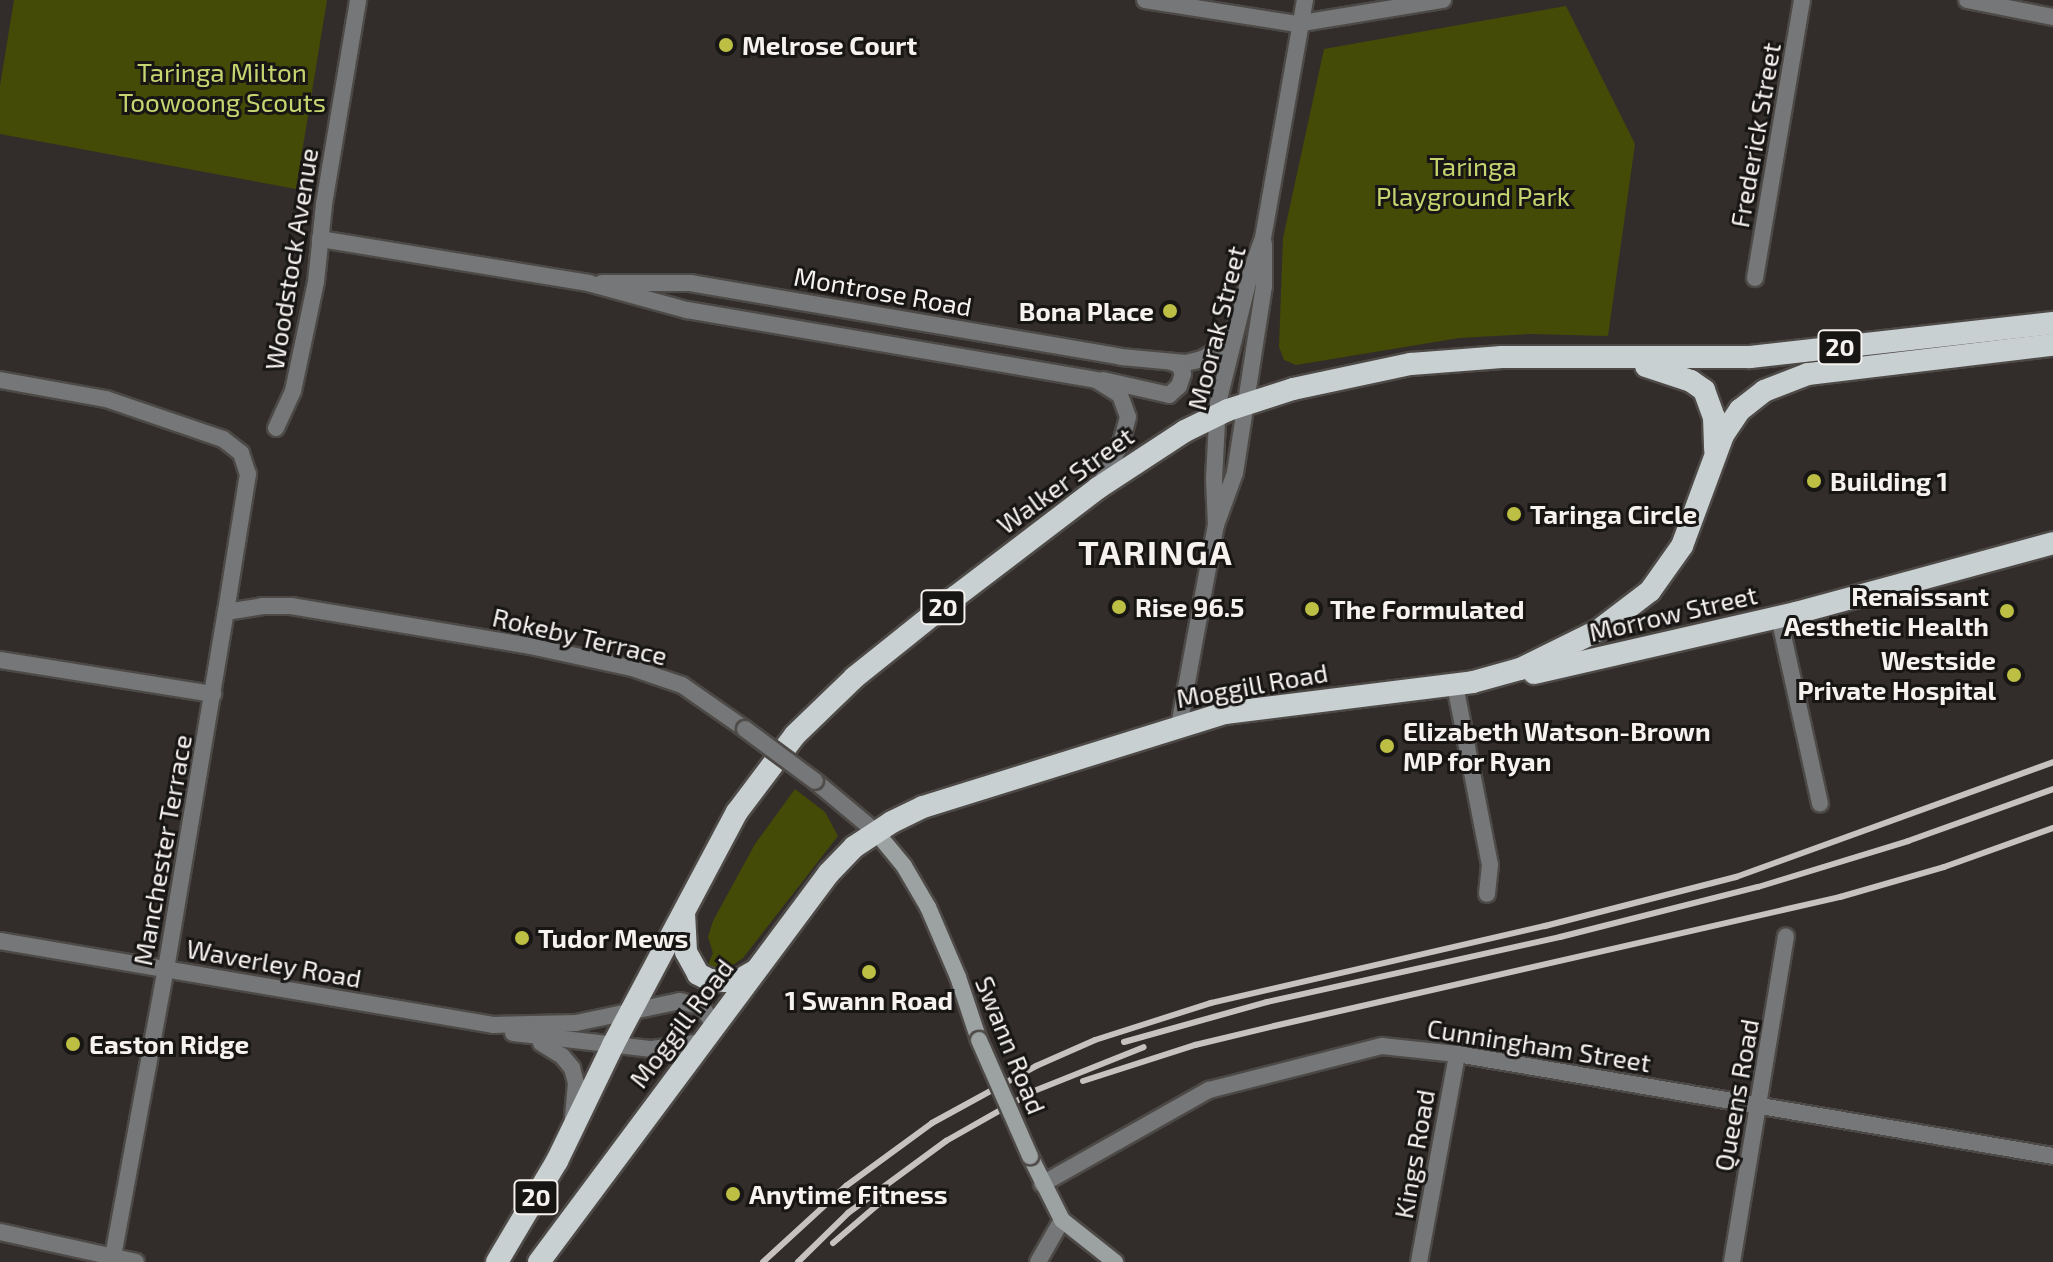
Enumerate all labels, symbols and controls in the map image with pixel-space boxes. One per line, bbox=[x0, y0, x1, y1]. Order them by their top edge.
place label: Melrose Court bbox=[742, 29, 917, 61]
marker: Melrose Court bbox=[717, 36, 735, 54]
street label: Frederick Street bbox=[1723, 40, 1787, 230]
park label: Taringa Milton Toowoong Scouts bbox=[118, 56, 326, 118]
street label: Woodstock Avenue bbox=[258, 145, 324, 373]
park label: Taringa Playground Park bbox=[1376, 150, 1570, 212]
street label: Moorak Street bbox=[1181, 243, 1251, 413]
street label: Montrose Road bbox=[792, 260, 974, 322]
place label: Bona Place bbox=[1019, 295, 1154, 327]
marker: Bona Place bbox=[1161, 302, 1179, 320]
road number: 20 bbox=[1816, 327, 1864, 367]
street label: Walker Street bbox=[990, 420, 1140, 540]
place label: Building 1 bbox=[1830, 465, 1948, 497]
marker: Building 1 bbox=[1805, 472, 1823, 490]
place label: Taringa Circle bbox=[1530, 498, 1697, 530]
marker: Taringa Circle bbox=[1505, 505, 1523, 523]
district label: TARINGA bbox=[1078, 532, 1234, 572]
street label: Morrow Street bbox=[1586, 578, 1760, 648]
place label: Renaissant Aesthetic Health bbox=[1784, 580, 1989, 642]
road number: 20 bbox=[919, 587, 967, 627]
place label: Rise 96.5 bbox=[1135, 591, 1244, 623]
place label: The Formulated bbox=[1330, 593, 1525, 625]
marker: Rise 96.5 bbox=[1110, 598, 1128, 616]
marker: The Formulated bbox=[1301, 598, 1323, 620]
marker: Renaissant Aesthetic Health bbox=[1996, 600, 2018, 622]
street label: Rokeby Terrace bbox=[489, 601, 671, 671]
place label: Westside Private Hospital bbox=[1797, 644, 1996, 706]
street label: Moggill Road bbox=[1173, 656, 1331, 714]
marker: Westside Private Hospital bbox=[2003, 664, 2025, 686]
place label: Elizabeth Watson-Brown MP for Ryan bbox=[1403, 715, 1711, 776]
street label: Manchester Terrace bbox=[126, 732, 198, 968]
marker: Elizabeth Watson-Brown MP for Ryan bbox=[1378, 737, 1396, 755]
place label: Tudor Mews bbox=[538, 922, 689, 954]
marker: Tudor Mews bbox=[513, 929, 531, 947]
street label: Waverley Road bbox=[184, 932, 364, 994]
street label: Moggill Road bbox=[622, 952, 740, 1094]
marker: 1 Swann Road bbox=[860, 963, 878, 981]
street label: Swann Road bbox=[969, 971, 1053, 1119]
place label: 1 Swann Road bbox=[785, 984, 953, 1016]
street label: Cunningham Street bbox=[1425, 1012, 1653, 1078]
street label: Queens Road bbox=[1707, 1016, 1765, 1174]
place label: Easton Ridge bbox=[89, 1028, 249, 1060]
marker: Easton Ridge bbox=[64, 1035, 82, 1053]
street label: Kings Road bbox=[1387, 1087, 1441, 1221]
road number: 20 bbox=[512, 1177, 560, 1217]
place label: Anytime Fitness bbox=[749, 1178, 948, 1210]
marker: Anytime Fitness bbox=[724, 1185, 742, 1203]

